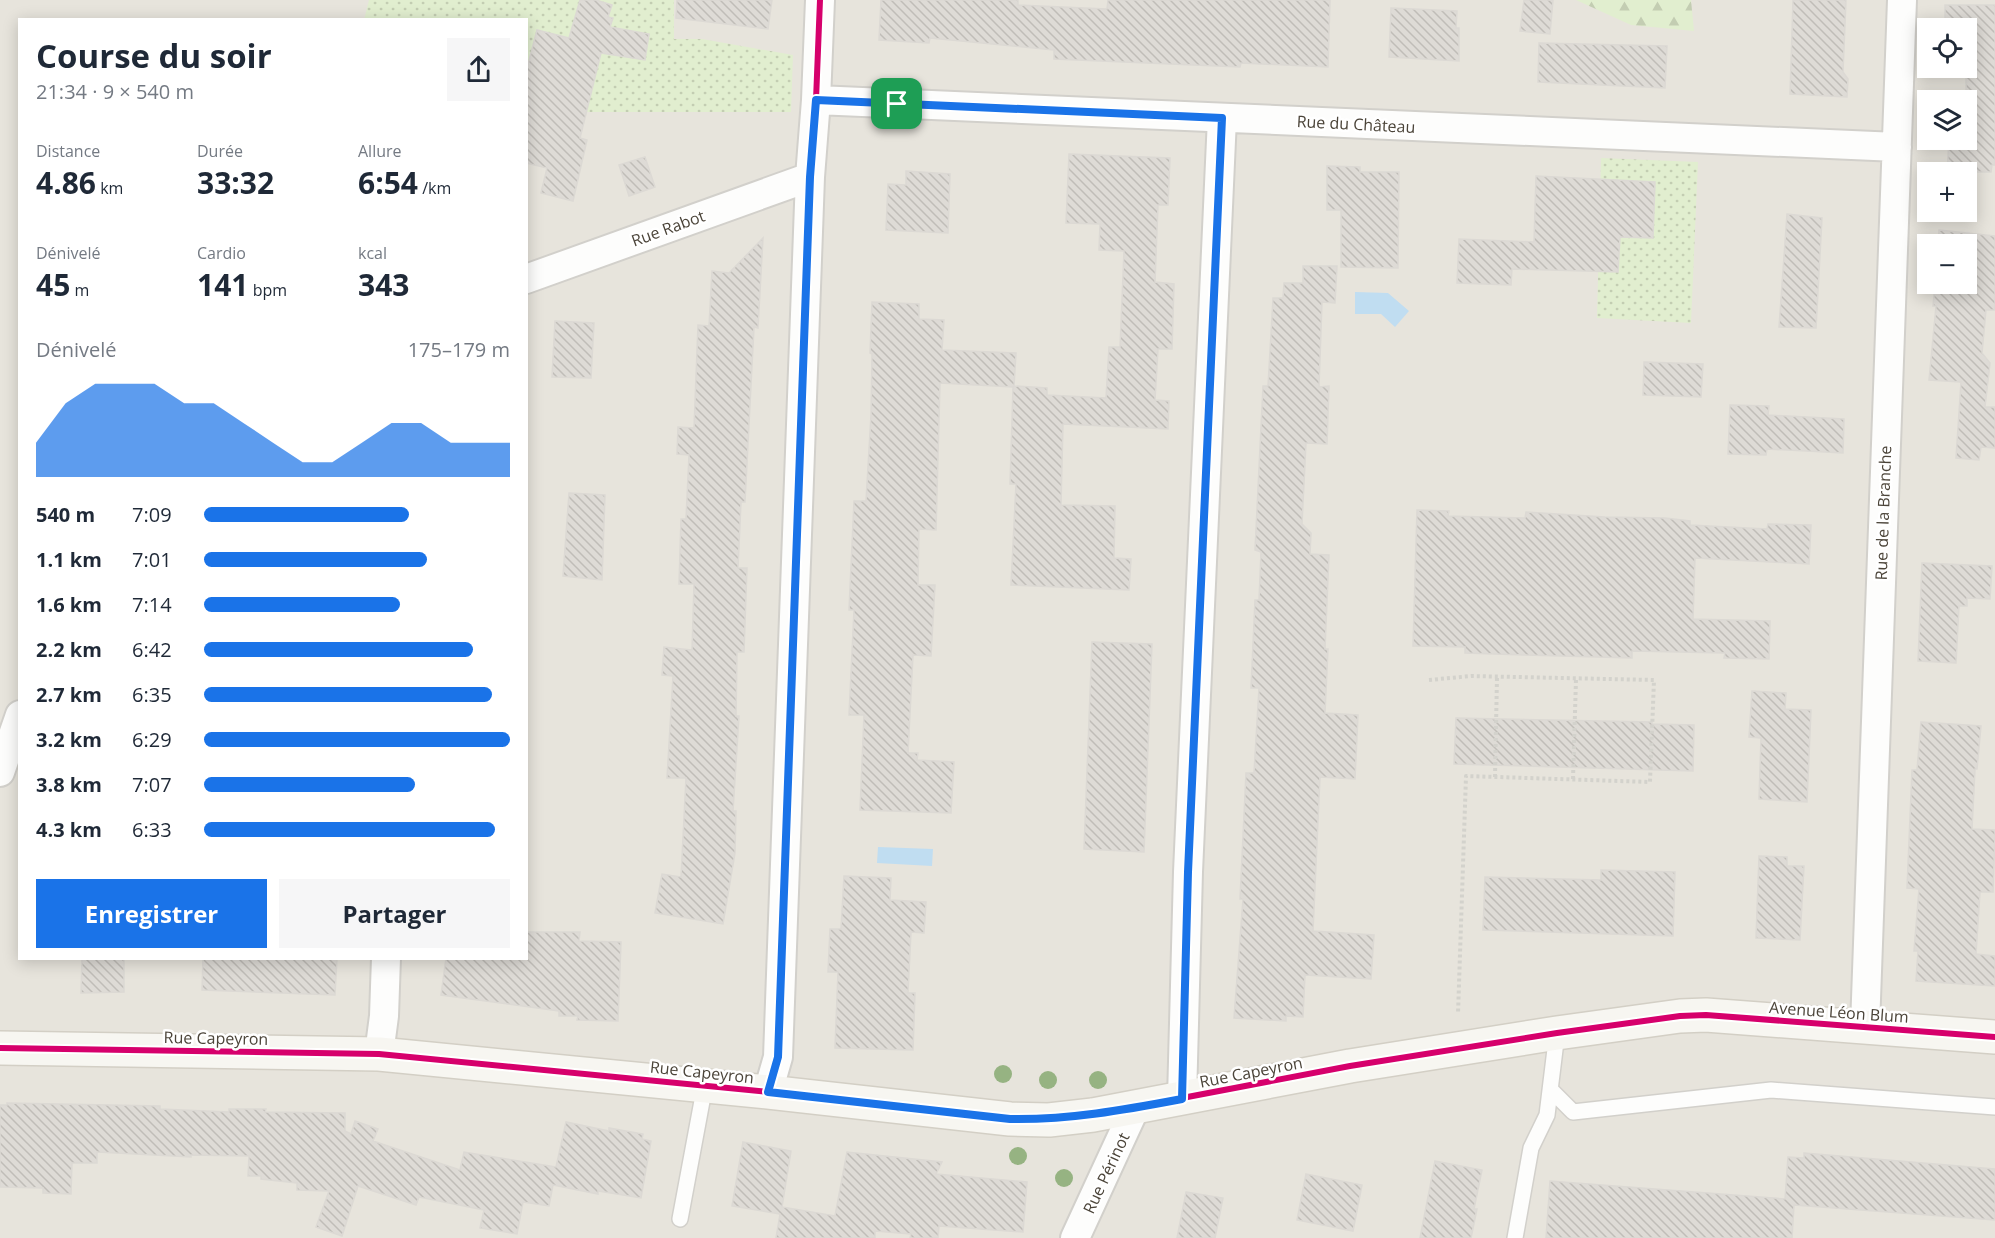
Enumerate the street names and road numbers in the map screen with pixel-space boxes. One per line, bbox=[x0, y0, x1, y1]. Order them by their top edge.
street label: Rue du Château bbox=[1296, 110, 1416, 138]
street label: Rue Rabot bbox=[628, 204, 708, 251]
street label: Rue de la Branche bbox=[1870, 445, 1896, 581]
street label: Avenue Léon Blum bbox=[1769, 996, 1909, 1028]
street label: Rue Capeyron bbox=[164, 1026, 268, 1050]
street label: Rue Capeyron bbox=[1198, 1051, 1304, 1093]
street label: Rue Capeyron bbox=[649, 1056, 755, 1088]
street label: Rue Périnot bbox=[1078, 1129, 1135, 1217]

